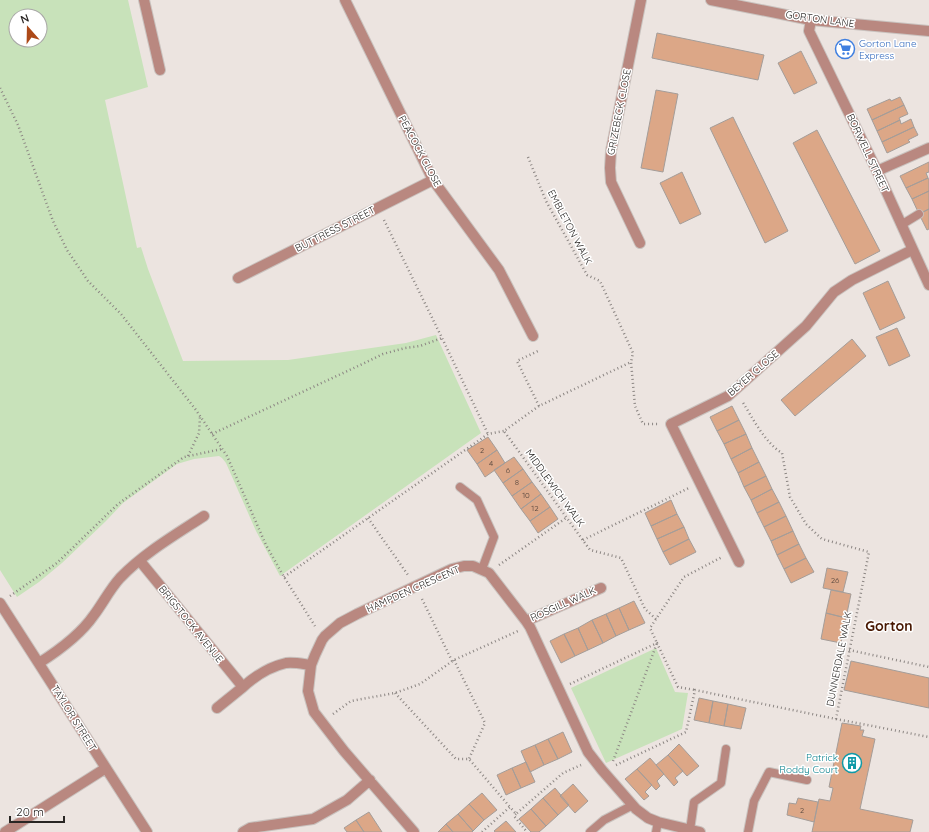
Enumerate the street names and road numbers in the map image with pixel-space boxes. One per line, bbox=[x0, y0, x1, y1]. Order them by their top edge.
street label: GORTON LANE bbox=[785, 8, 856, 30]
street label: GRIZEBECK CLOSE bbox=[604, 68, 634, 156]
street label: BORWELL STREET bbox=[844, 112, 892, 194]
street label: PEACOCK CLOSE bbox=[396, 113, 444, 189]
street label: EMBLETON WALK bbox=[545, 187, 595, 267]
street label: BUTTRESS STREET bbox=[293, 203, 377, 255]
street label: BEYER CLOSE bbox=[725, 347, 782, 399]
street label: MIDDLEWICH WALK bbox=[522, 447, 588, 530]
street label: HAMPDEN CRESCENT bbox=[364, 563, 462, 615]
street label: BRIGSTOCK AVENUE bbox=[156, 583, 226, 666]
street label: ROSGILL WALK bbox=[528, 584, 598, 624]
street label: DUNNERDALE WALK bbox=[823, 610, 855, 708]
street label: TAYLOR STREET bbox=[49, 683, 99, 753]

